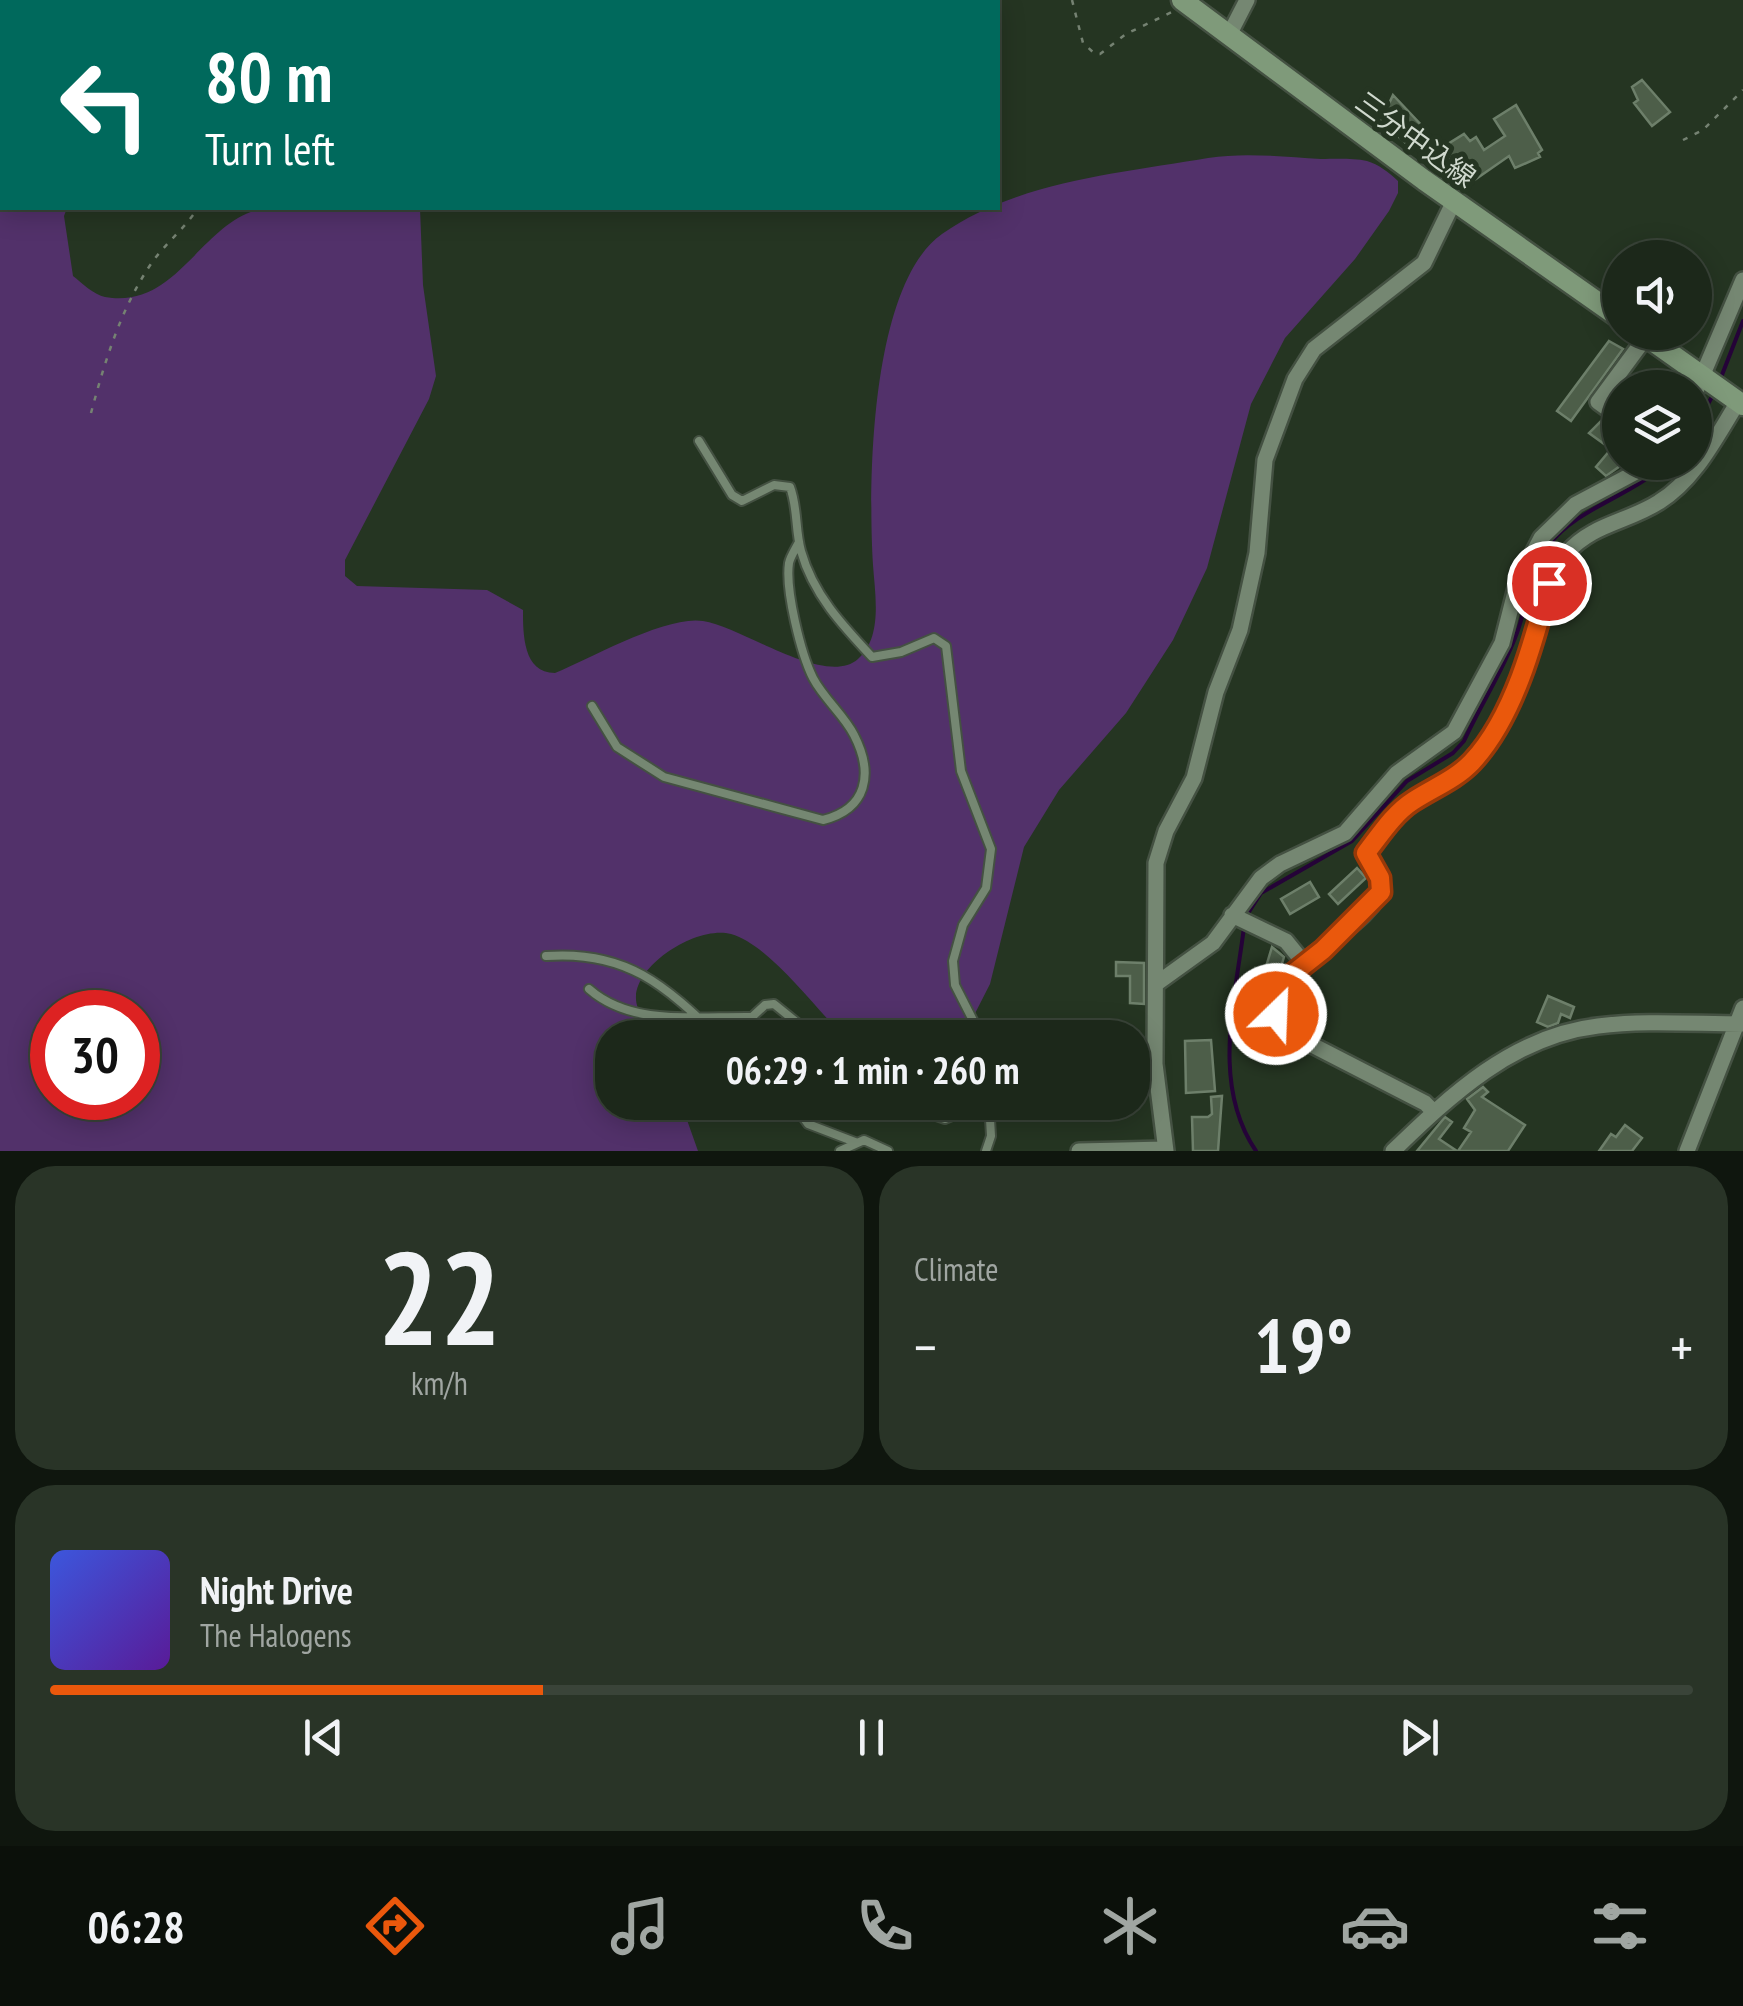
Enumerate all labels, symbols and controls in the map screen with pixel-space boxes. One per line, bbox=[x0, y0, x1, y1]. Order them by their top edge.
text: 80 m bbox=[205, 31, 333, 121]
icon: left bbox=[40, 40, 170, 170]
street label: 三分中込線 bbox=[1348, 83, 1484, 195]
text: Turn left bbox=[205, 119, 335, 177]
map controls bbox=[1602, 240, 1712, 480]
button: sound bbox=[1602, 240, 1712, 350]
button: layers bbox=[1602, 370, 1712, 480]
pin bbox=[1507, 541, 1592, 626]
icon: arrive bbox=[1522, 556, 1577, 611]
position arrow bbox=[1224, 962, 1328, 1066]
speed limit sign: 30 bbox=[30, 990, 160, 1120]
text: 06:29 · 1 min · 260 m bbox=[726, 1045, 1019, 1094]
text: 22 bbox=[377, 1213, 502, 1381]
text: Climate bbox=[914, 1248, 998, 1290]
text: 19° bbox=[1254, 1297, 1353, 1394]
text: − bbox=[914, 1311, 937, 1382]
text: + bbox=[1670, 1311, 1693, 1382]
text: km/h bbox=[411, 1362, 468, 1404]
text: Night Drive bbox=[200, 1565, 353, 1614]
text: The Halogens bbox=[200, 1614, 352, 1656]
icon: previous bbox=[296, 1710, 351, 1765]
icon: pause bbox=[844, 1710, 899, 1765]
icon: next bbox=[1392, 1710, 1447, 1765]
icon: directions bbox=[360, 1891, 430, 1961]
icon: music bbox=[605, 1891, 675, 1961]
icon: phone bbox=[850, 1891, 920, 1961]
icon: climate bbox=[1095, 1891, 1165, 1961]
icon: car bbox=[1340, 1891, 1410, 1961]
icon: filters bbox=[1585, 1891, 1655, 1961]
text: 06:28 bbox=[88, 1897, 185, 1955]

